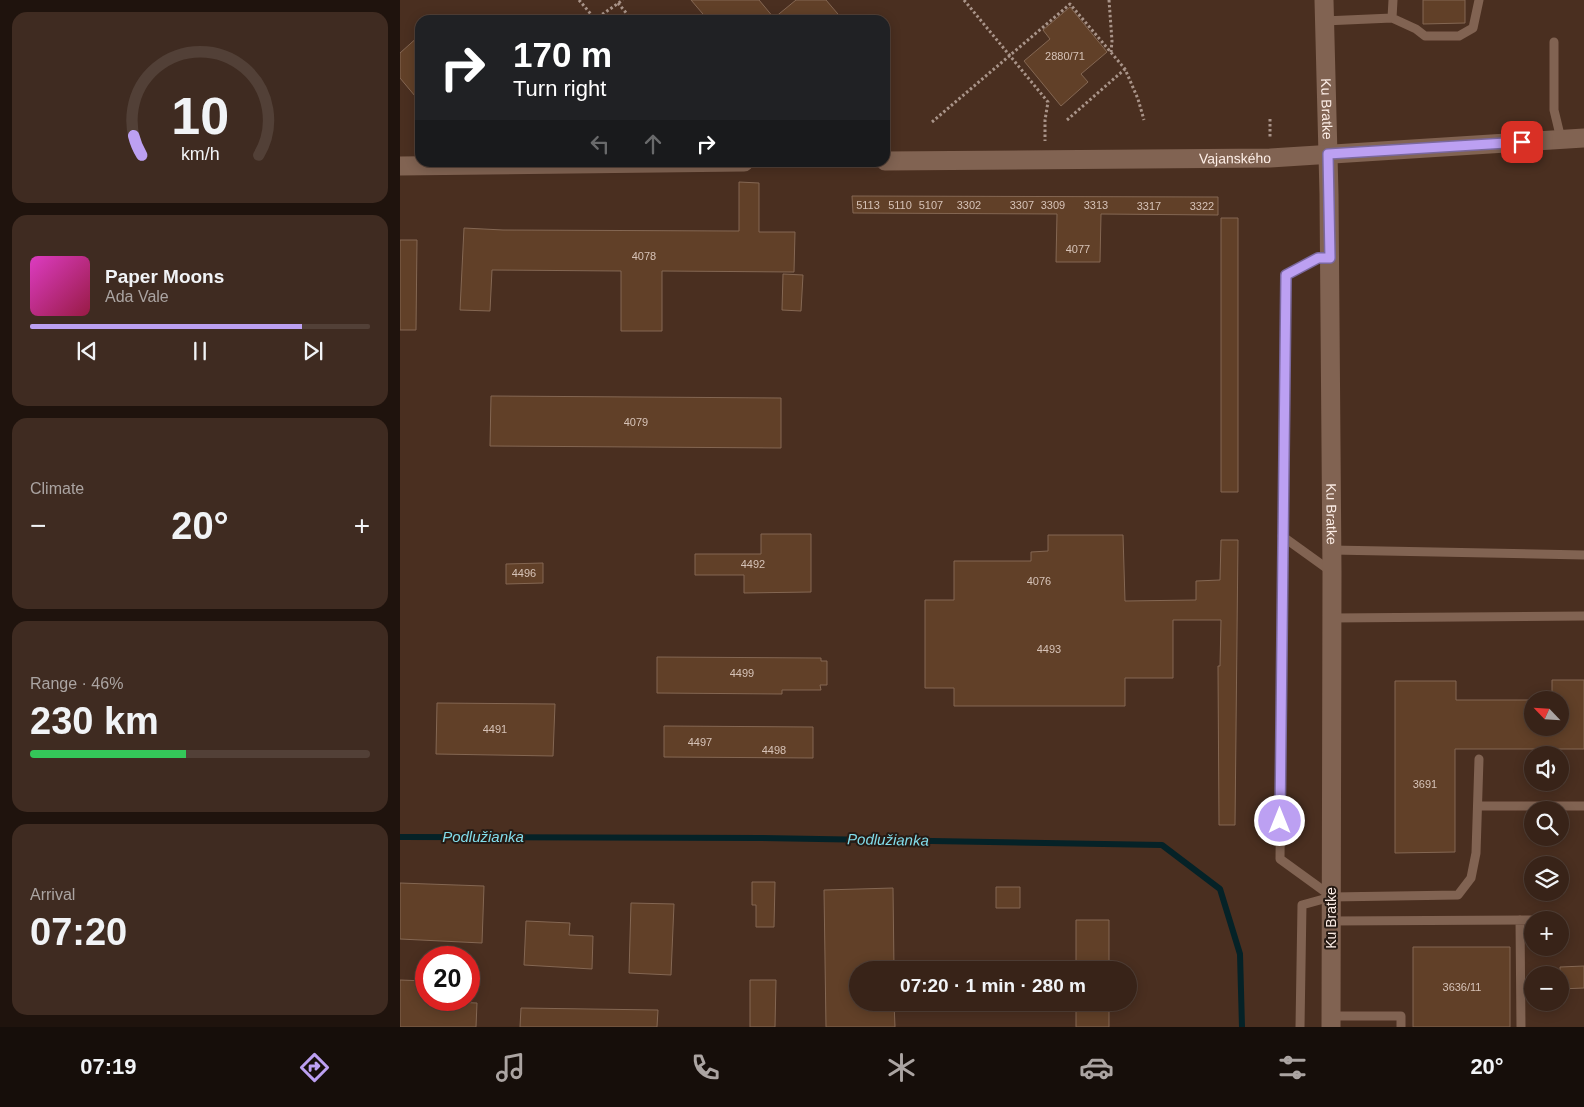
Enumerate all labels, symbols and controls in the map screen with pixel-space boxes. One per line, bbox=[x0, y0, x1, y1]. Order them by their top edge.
icon: right bbox=[430, 35, 495, 100]
text: 170 m bbox=[513, 35, 612, 74]
house number: 2880/71 bbox=[1045, 50, 1085, 62]
text: Turn right bbox=[513, 76, 606, 101]
street label: Ku Bratke bbox=[1318, 78, 1336, 140]
text: 10 bbox=[171, 87, 229, 145]
pin bbox=[1501, 121, 1543, 163]
icon: arrive bbox=[1508, 128, 1536, 156]
icon: left bbox=[586, 130, 614, 158]
icon: ahead bbox=[639, 130, 667, 158]
icon: right bbox=[692, 130, 720, 158]
text: km/h bbox=[181, 144, 219, 164]
street label: Vajanského bbox=[1199, 150, 1271, 167]
house number: 5113 bbox=[856, 199, 880, 211]
house number: 5110 bbox=[888, 199, 912, 211]
house number: 5107 bbox=[919, 199, 943, 211]
house number: 3302 bbox=[957, 199, 981, 211]
house number: 3307 bbox=[1010, 199, 1034, 211]
house number: 3309 bbox=[1041, 199, 1065, 211]
house number: 3313 bbox=[1084, 199, 1108, 211]
house number: 3317 bbox=[1137, 200, 1161, 212]
house number: 3322 bbox=[1190, 200, 1214, 212]
house number: 4077 bbox=[1066, 243, 1090, 255]
house number: 4078 bbox=[632, 250, 656, 262]
text: Paper Moons bbox=[105, 266, 224, 287]
text: Ada Vale bbox=[105, 288, 169, 305]
icon: previous bbox=[73, 337, 101, 365]
icon: pause bbox=[186, 337, 214, 365]
icon: next bbox=[299, 337, 327, 365]
house number: 4079 bbox=[624, 416, 648, 428]
text: Climate bbox=[30, 480, 84, 497]
street label: Ku Bratke bbox=[1323, 483, 1340, 545]
text: 20° bbox=[171, 505, 229, 547]
text: − bbox=[30, 510, 46, 541]
text: + bbox=[354, 510, 370, 541]
house number: 4492 bbox=[741, 558, 765, 570]
house number: 4496 bbox=[512, 567, 536, 579]
house number: 4076 bbox=[1027, 575, 1051, 587]
house number: 4493 bbox=[1037, 643, 1061, 655]
house number: 4499 bbox=[730, 667, 754, 679]
text: Range · 46% bbox=[30, 675, 123, 692]
north arrow bbox=[1524, 691, 1569, 736]
map controls bbox=[1524, 691, 1569, 1011]
text: 230 km bbox=[30, 700, 159, 742]
house number: 4491 bbox=[483, 723, 507, 735]
house number: 4497 bbox=[688, 736, 712, 748]
house number: 4498 bbox=[762, 744, 786, 756]
button: sound bbox=[1524, 746, 1569, 791]
house number: 3691 bbox=[1413, 778, 1437, 790]
position arrow bbox=[1253, 794, 1305, 846]
button: search bbox=[1524, 801, 1569, 846]
water label: Podlužianka bbox=[442, 828, 524, 845]
water label: Podlužianka bbox=[847, 830, 929, 849]
button: layers bbox=[1524, 856, 1569, 901]
text: Arrival bbox=[30, 886, 75, 903]
street label: Ku Bratke bbox=[1323, 887, 1339, 949]
text: 07:20 bbox=[30, 911, 127, 953]
button: + bbox=[1524, 911, 1569, 956]
speed limit sign: 20 bbox=[415, 946, 480, 1011]
button: − bbox=[1524, 966, 1569, 1011]
text: 07:20 · 1 min · 280 m bbox=[900, 975, 1086, 996]
house number: 3636/11 bbox=[1443, 981, 1481, 993]
icon: directions bbox=[297, 1050, 332, 1085]
icon: music bbox=[493, 1050, 528, 1085]
icon: phone bbox=[688, 1050, 723, 1085]
icon: climate bbox=[884, 1050, 919, 1085]
icon: car bbox=[1079, 1050, 1114, 1085]
icon: filters bbox=[1275, 1050, 1310, 1085]
text: 07:19 bbox=[80, 1054, 137, 1079]
text: 20° bbox=[1470, 1054, 1504, 1079]

